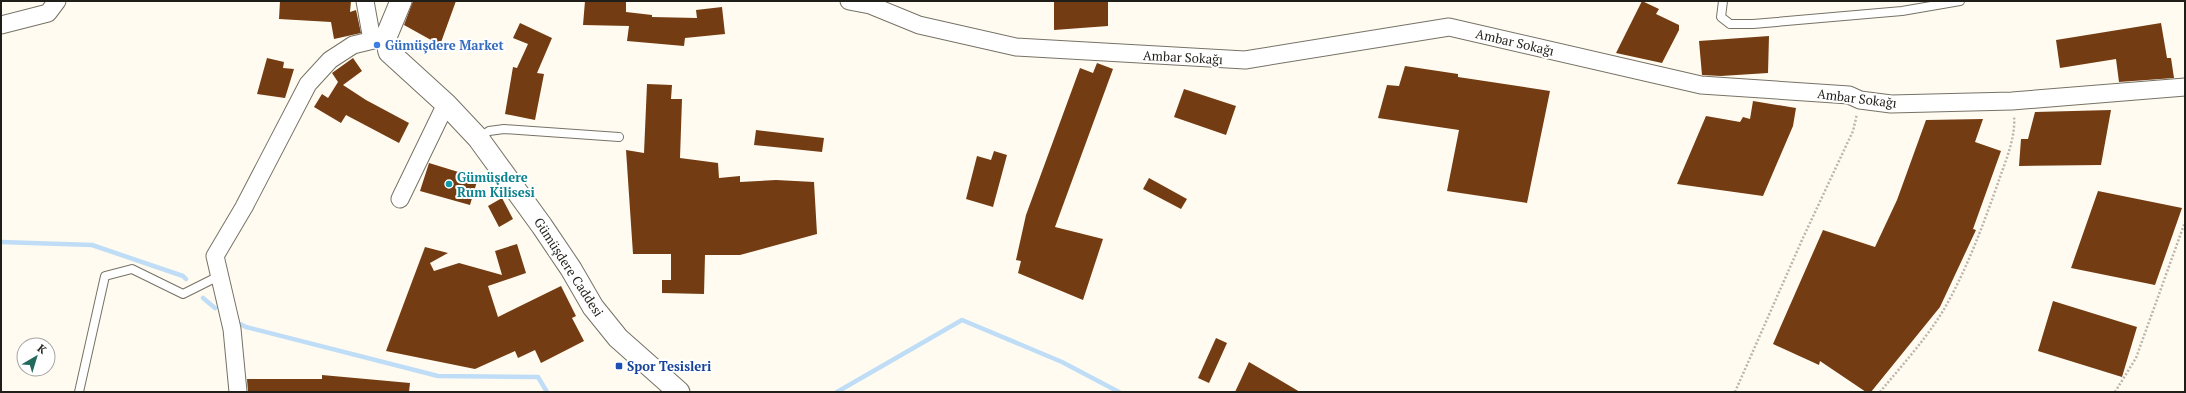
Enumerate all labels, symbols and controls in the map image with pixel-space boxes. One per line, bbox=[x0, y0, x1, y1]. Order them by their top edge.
street label: Ambar Sokağı bbox=[1474, 24, 1556, 60]
place label: Gümüşdere Market bbox=[385, 36, 505, 54]
marker: Gümüşdere Market bbox=[372, 40, 382, 50]
street label: Ambar Sokağı bbox=[1143, 46, 1224, 68]
street label: Ambar Sokağı bbox=[1816, 84, 1898, 112]
place label: Gümüşdere Rum Kilisesi bbox=[457, 168, 535, 201]
marker: Gümüşdere Rum Kilisesi bbox=[444, 179, 454, 189]
street label: Gümüşdere Caddesi bbox=[530, 214, 608, 320]
north arrow bbox=[16, 337, 56, 377]
text: K bbox=[35, 341, 50, 357]
place label: Spor Tesisleri bbox=[627, 357, 711, 375]
marker: Spor Tesisleri bbox=[614, 361, 624, 371]

